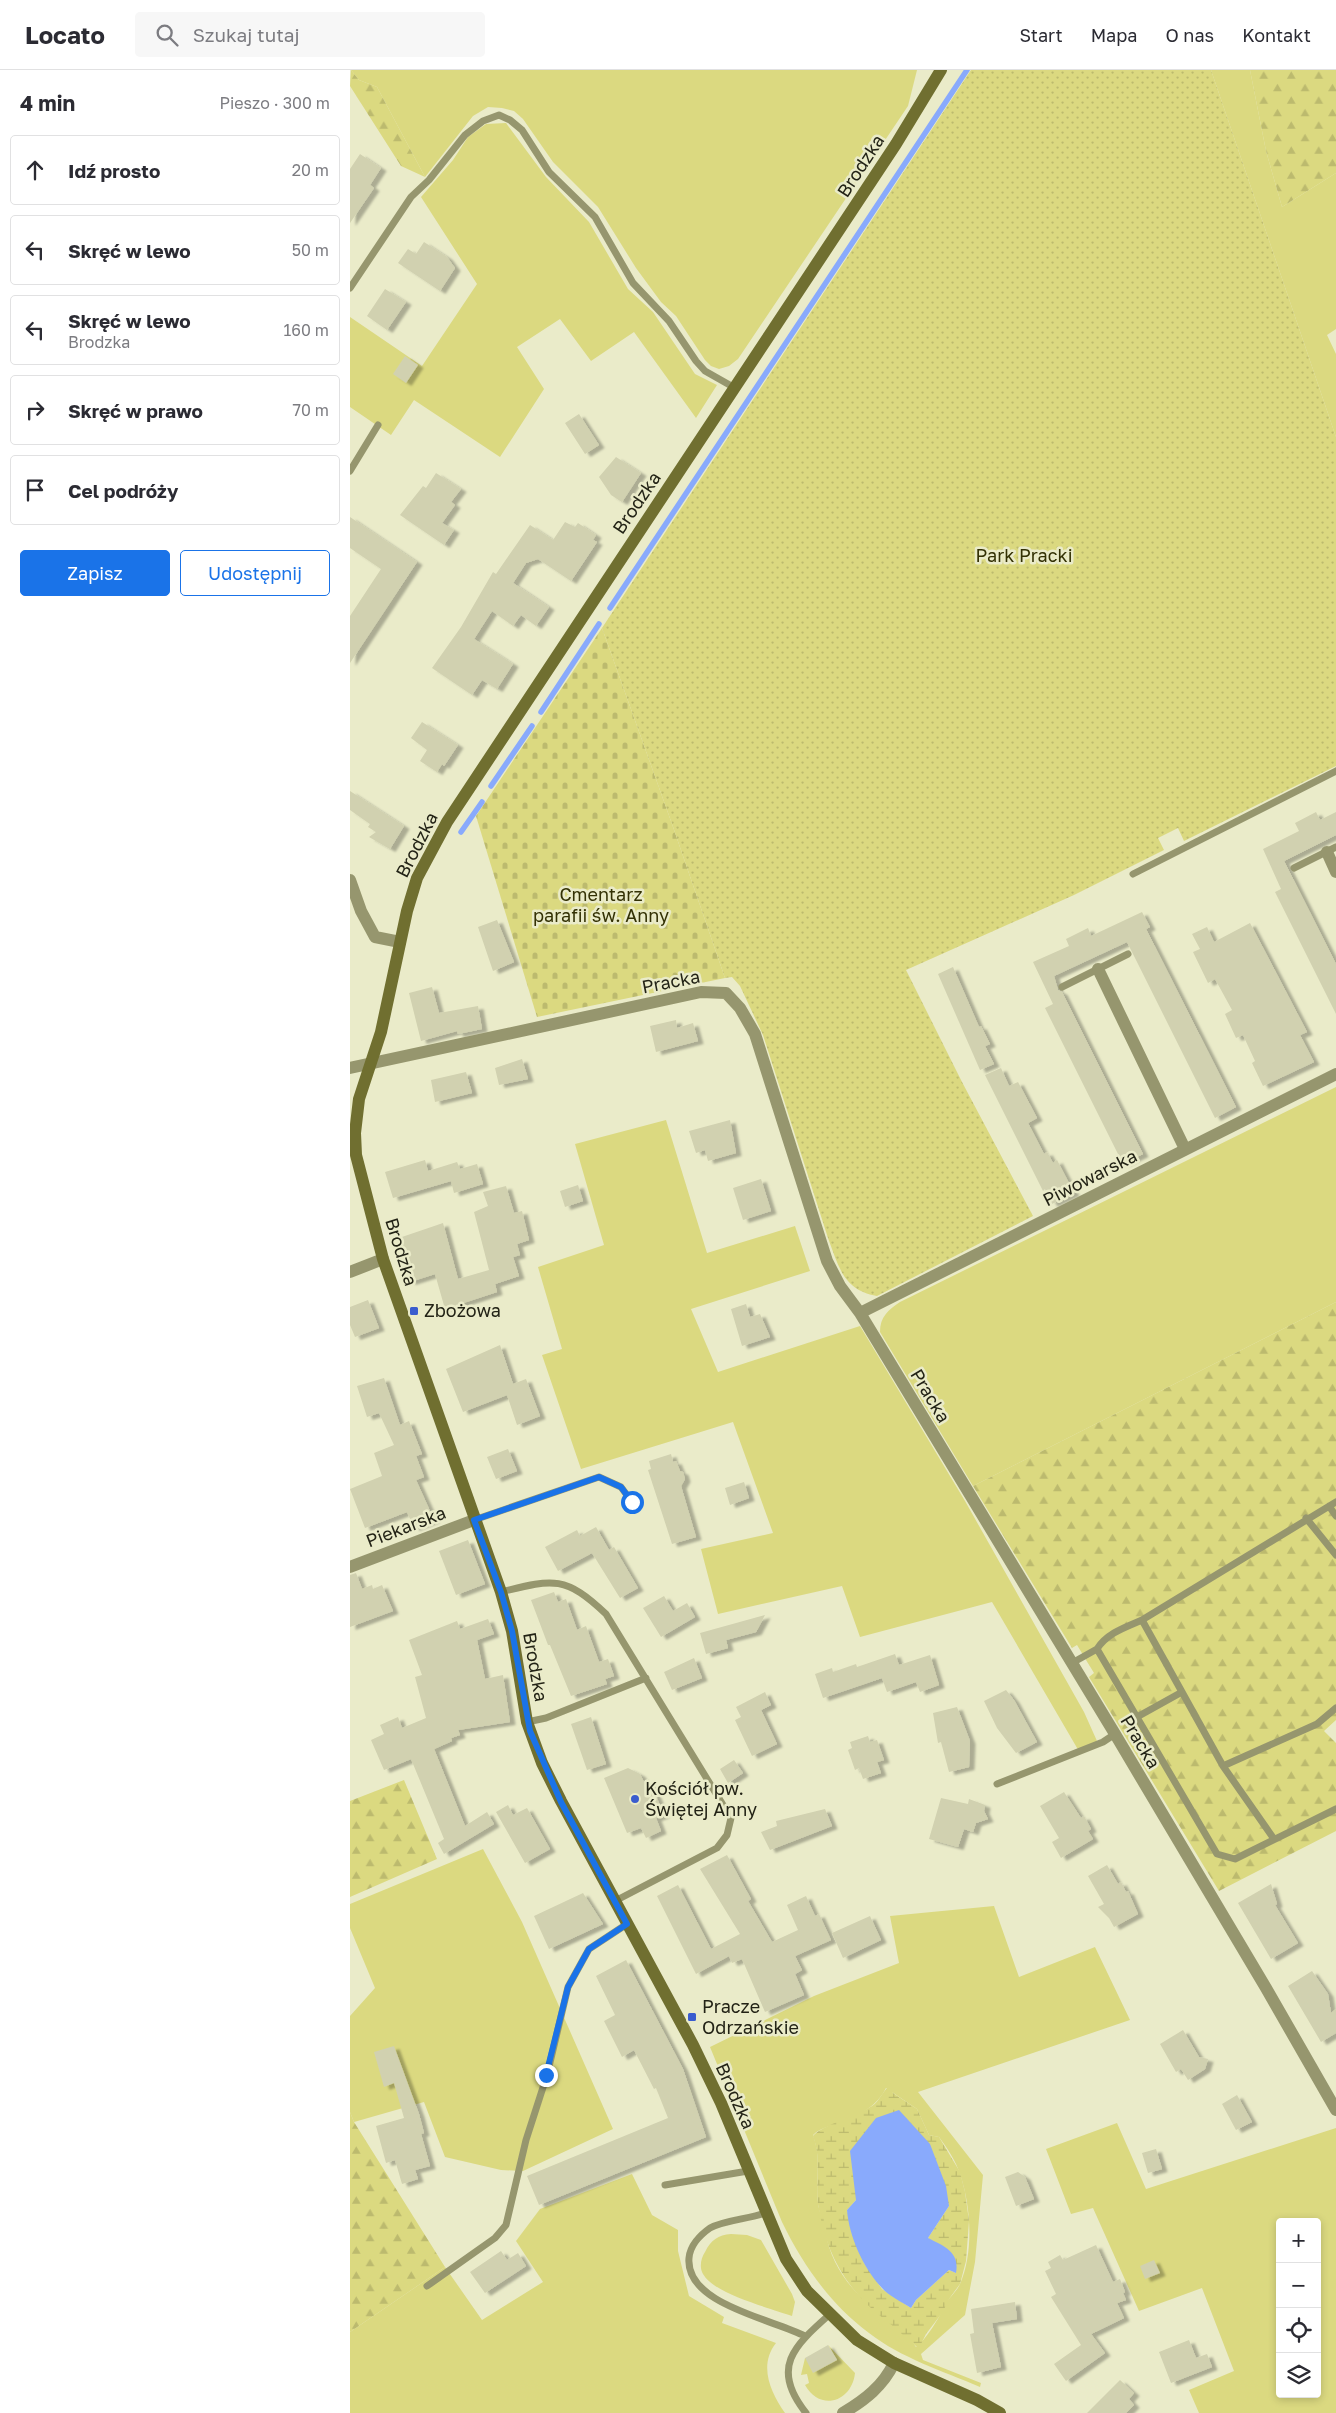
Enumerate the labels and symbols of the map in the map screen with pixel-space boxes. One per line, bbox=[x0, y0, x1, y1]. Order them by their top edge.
street label: Brodzka bbox=[832, 130, 888, 201]
street label: Brodzka bbox=[607, 467, 665, 538]
park label: Park Pracki bbox=[975, 544, 1073, 566]
street label: Brodzka bbox=[390, 808, 442, 881]
park label: Cmentarz parafii św. Anny bbox=[533, 883, 669, 926]
street label: Pracka bbox=[640, 965, 702, 997]
street label: Piwowarska bbox=[1039, 1144, 1140, 1210]
street label: Brodzka bbox=[381, 1215, 423, 1288]
place label: Zbożowa bbox=[424, 1299, 501, 1321]
marker: Zbożowa bbox=[408, 1305, 420, 1317]
street label: Pracka bbox=[906, 1365, 955, 1426]
route start bbox=[621, 1491, 644, 1514]
street label: Piekarska bbox=[363, 1501, 449, 1551]
street label: Brodzka bbox=[519, 1630, 553, 1703]
street label: Pracka bbox=[1116, 1711, 1165, 1772]
place label: Kościół pw. Świętej Anny bbox=[645, 1777, 757, 1820]
marker: Kościół pw. Świętej Anny bbox=[629, 1793, 641, 1805]
place label: Pracze Odrzańskie bbox=[702, 1995, 799, 2038]
marker: Pracze Odrzańskie bbox=[686, 2011, 698, 2023]
street label: Brodzka bbox=[712, 2059, 760, 2132]
route end bbox=[535, 2064, 558, 2087]

